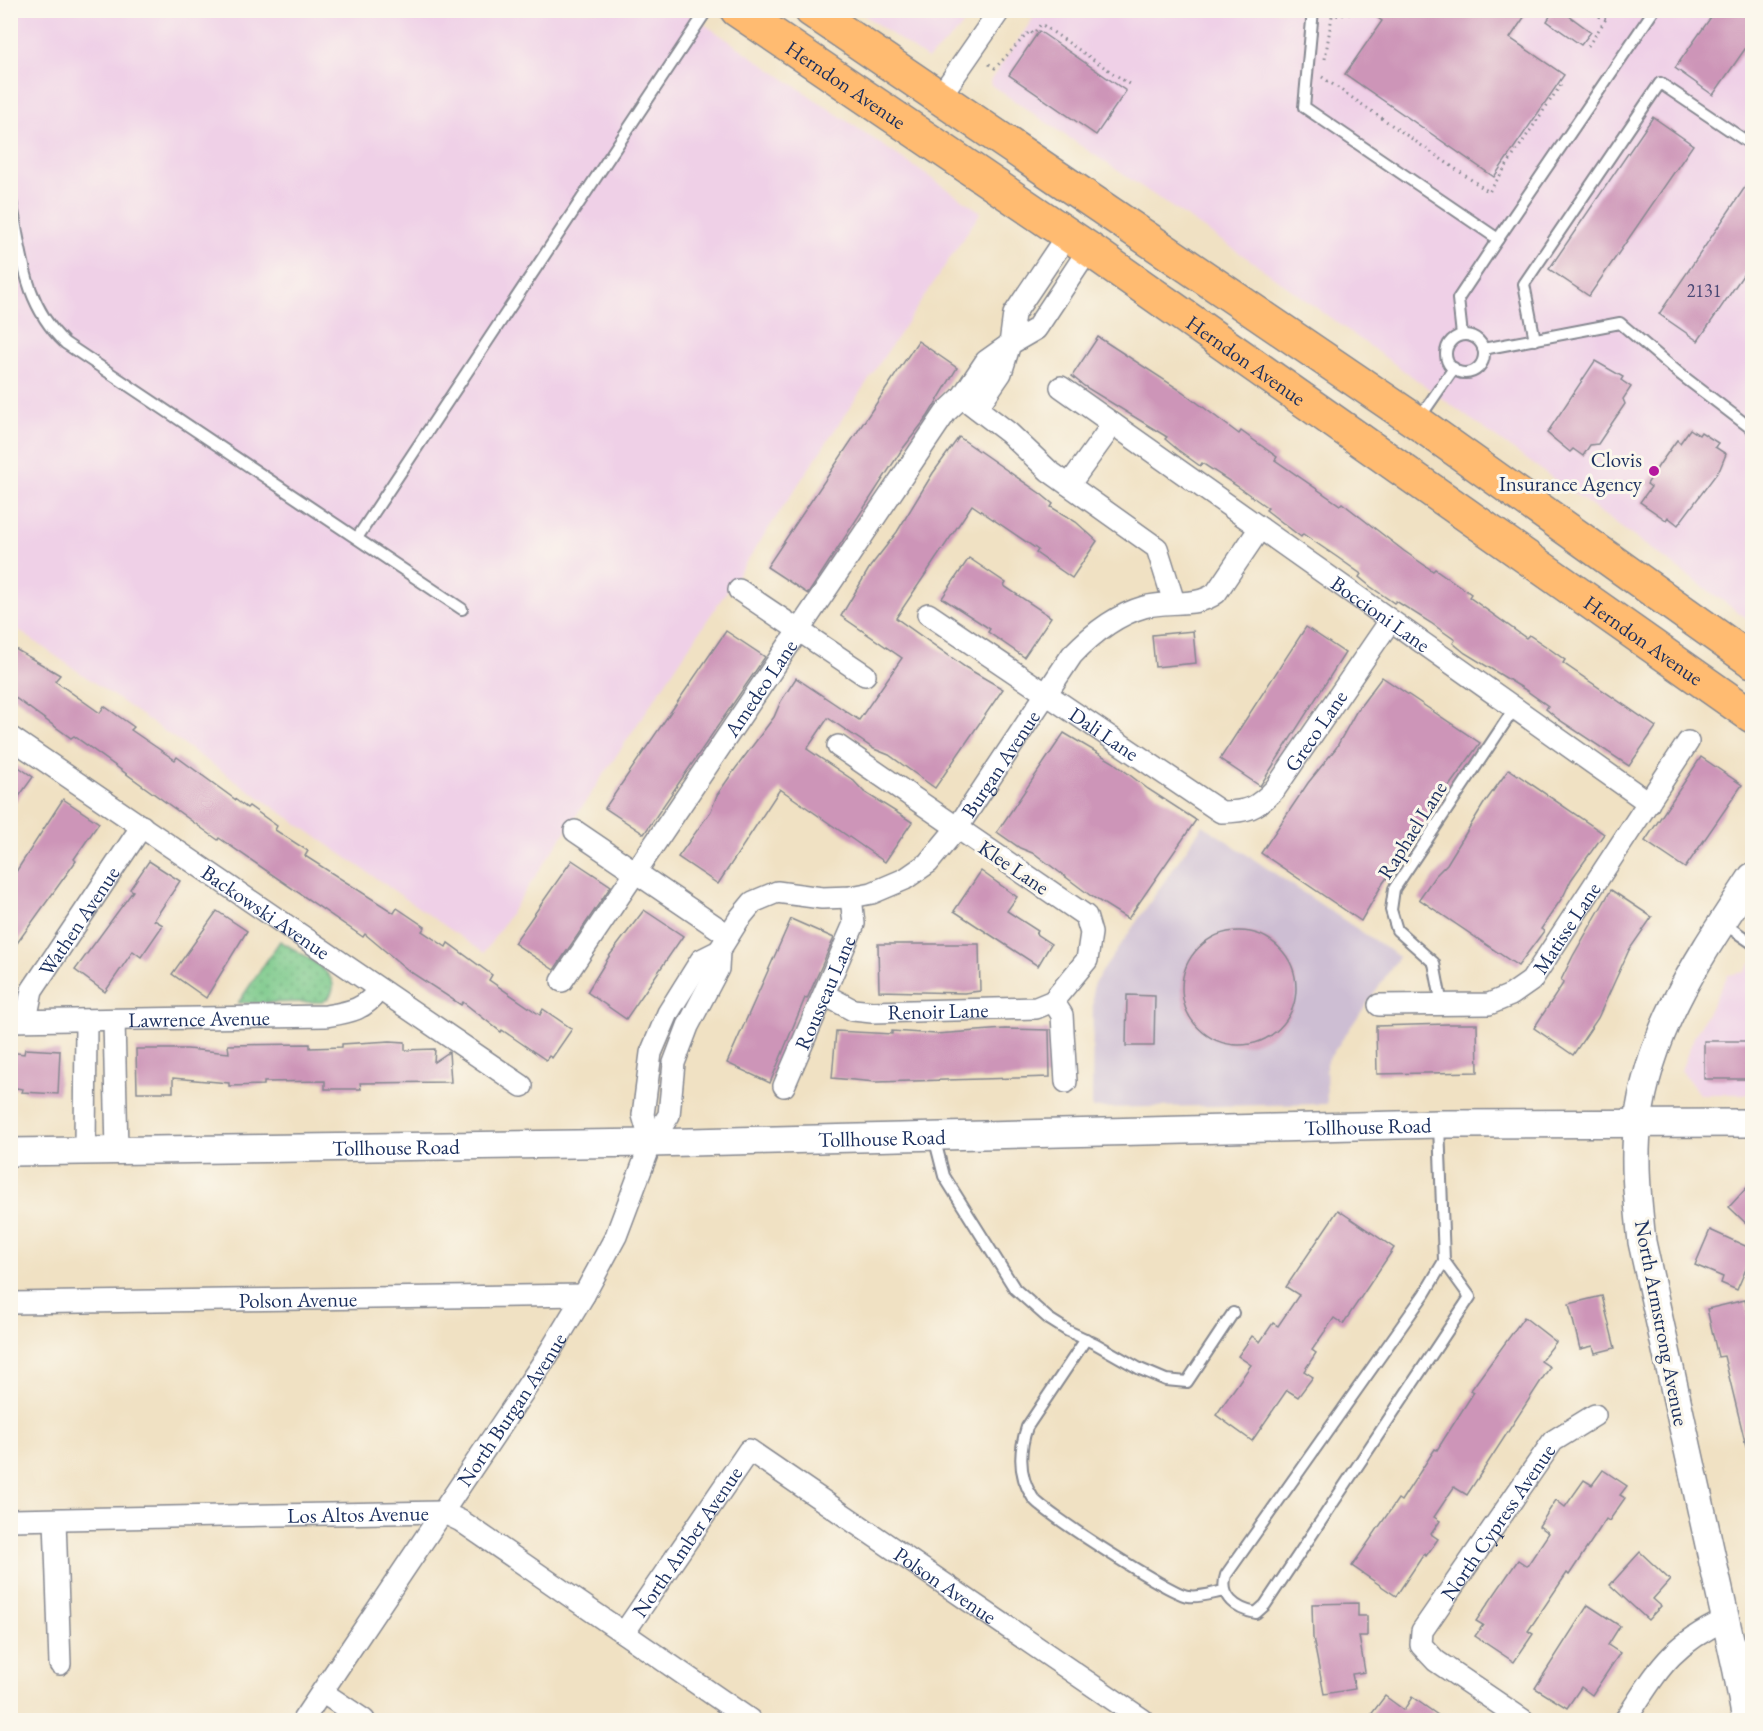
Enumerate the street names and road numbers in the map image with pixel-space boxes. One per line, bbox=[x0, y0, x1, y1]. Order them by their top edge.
street label: Herndon Avenue bbox=[781, 34, 912, 135]
street label: Herndon Avenue bbox=[1181, 309, 1311, 411]
street label: Boccioni Lane bbox=[1326, 569, 1436, 658]
street label: Herndon Avenue bbox=[1579, 588, 1709, 691]
street label: Amedeo Lane bbox=[717, 634, 803, 742]
street label: Greco Lane bbox=[1278, 684, 1353, 776]
street label: Dali Lane bbox=[1064, 700, 1145, 766]
street label: Burgan Avenue bbox=[954, 704, 1045, 822]
street label: Raphael Lane bbox=[1371, 776, 1453, 884]
street label: Klee Lane bbox=[973, 834, 1055, 900]
street label: Backowski Avenue bbox=[197, 858, 336, 965]
street label: Wathen Avenue bbox=[32, 861, 125, 981]
street label: Matisse Lane bbox=[1526, 877, 1606, 979]
street label: Rousseau Lane bbox=[788, 931, 861, 1054]
street label: Renoir Lane bbox=[887, 996, 989, 1025]
street label: Lawrence Avenue bbox=[128, 1003, 270, 1033]
street label: Tollhouse Road bbox=[1304, 1111, 1432, 1141]
street label: Tollhouse Road bbox=[818, 1122, 946, 1152]
street label: Tollhouse Road bbox=[332, 1132, 460, 1161]
street label: North Armstrong Avenue bbox=[1629, 1218, 1695, 1428]
street label: Polson Avenue bbox=[239, 1285, 357, 1313]
street label: North Burgan Avenue bbox=[450, 1327, 572, 1491]
street label: North Cypress Avenue bbox=[1434, 1438, 1561, 1605]
street label: North Amber Avenue bbox=[625, 1461, 748, 1622]
street label: Los Altos Avenue bbox=[287, 1499, 429, 1528]
street label: Polson Avenue bbox=[889, 1540, 1002, 1629]

